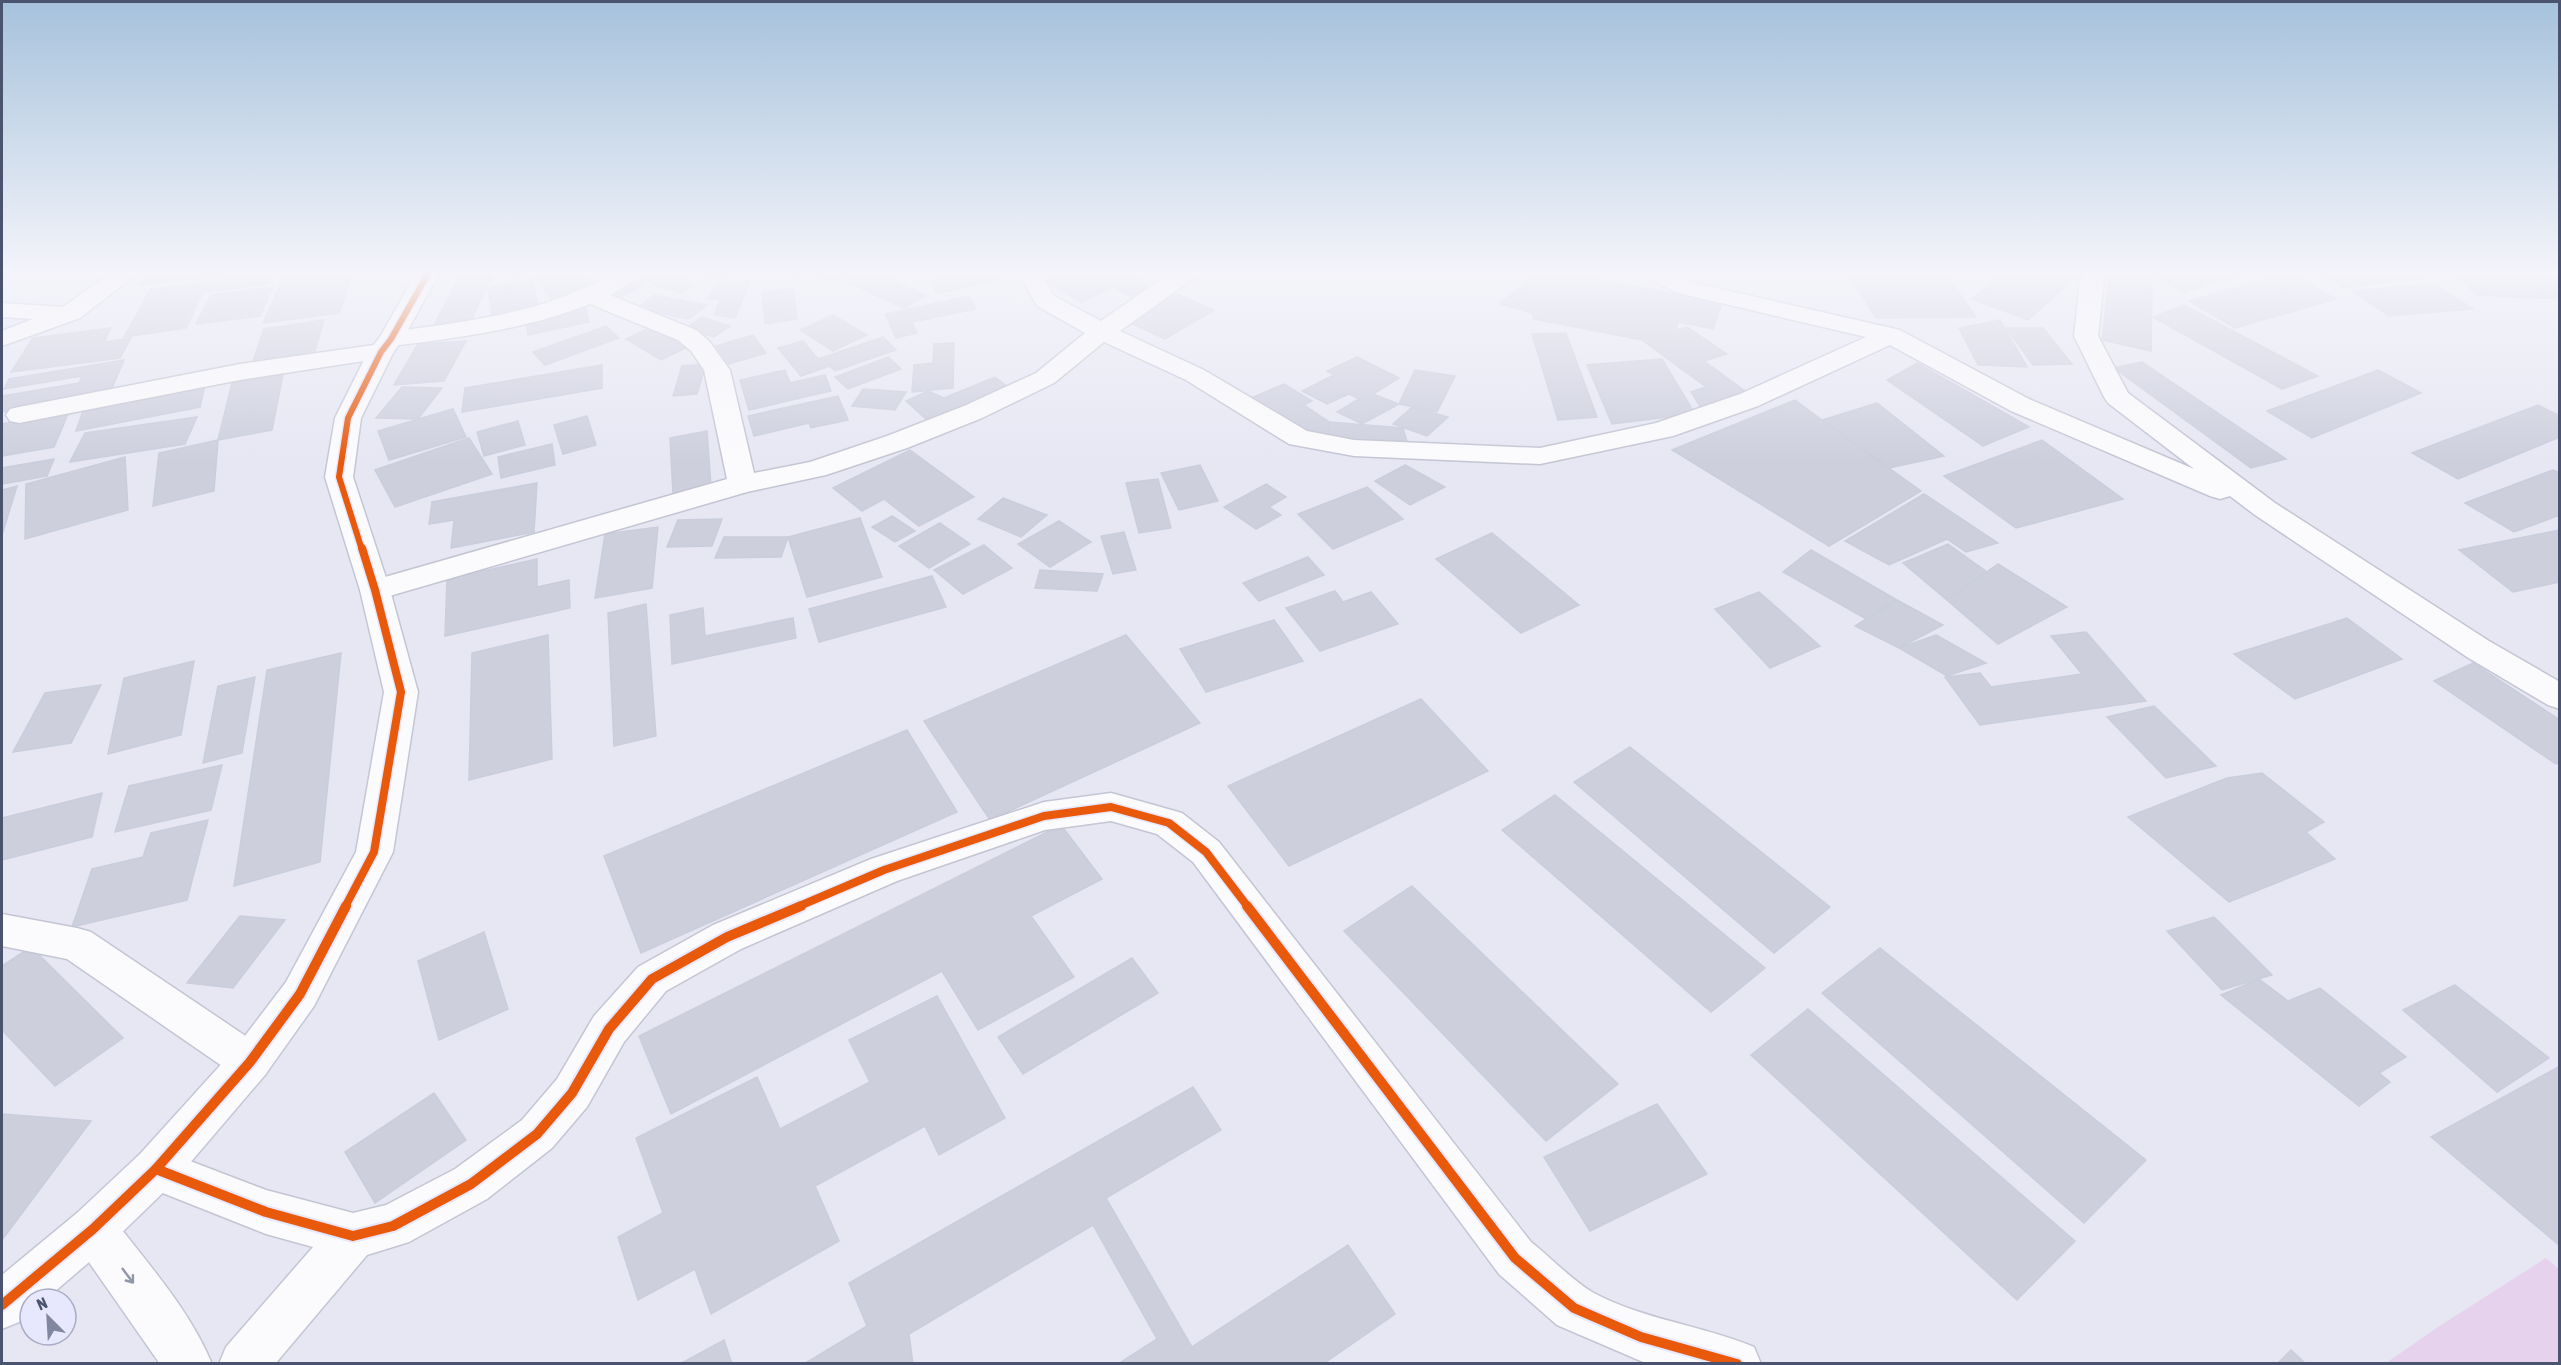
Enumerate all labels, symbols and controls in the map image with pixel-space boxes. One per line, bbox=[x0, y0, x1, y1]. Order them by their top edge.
one-way arrow bbox=[121, 1268, 134, 1284]
north arrow bbox=[18, 1287, 78, 1347]
text: N bbox=[34, 1293, 50, 1313]

